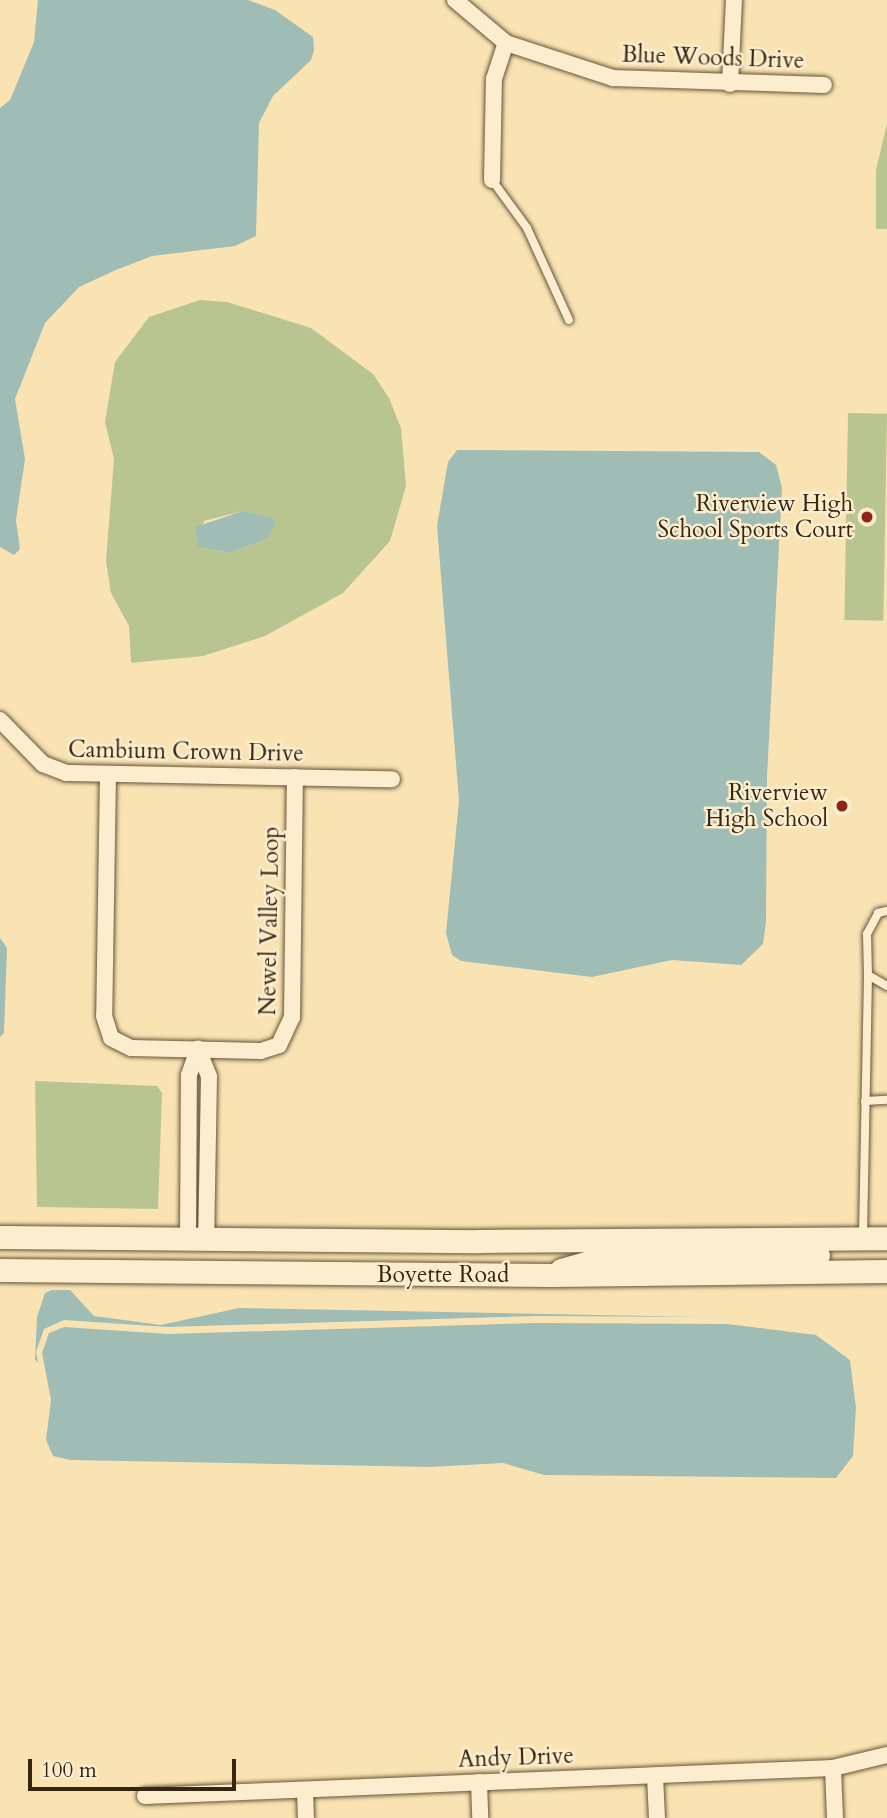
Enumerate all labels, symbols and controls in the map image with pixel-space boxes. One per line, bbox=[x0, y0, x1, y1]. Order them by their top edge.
street label: Blue Woods Drive bbox=[621, 41, 805, 75]
place label: Riverview High School Sports Court bbox=[657, 490, 853, 544]
marker: Riverview High School Sports Court bbox=[859, 509, 875, 525]
street label: Cambium Crown Drive bbox=[68, 736, 304, 768]
place label: Riverview High School bbox=[705, 779, 828, 833]
marker: Riverview High School bbox=[834, 798, 850, 814]
street label: Newel Valley Loop bbox=[255, 826, 285, 1016]
street label: Boyette Road bbox=[377, 1261, 509, 1289]
street label: Andy Drive bbox=[458, 1742, 574, 1774]
scale bar bbox=[32, 1744, 240, 1788]
text: 100 m bbox=[41, 1756, 97, 1785]

